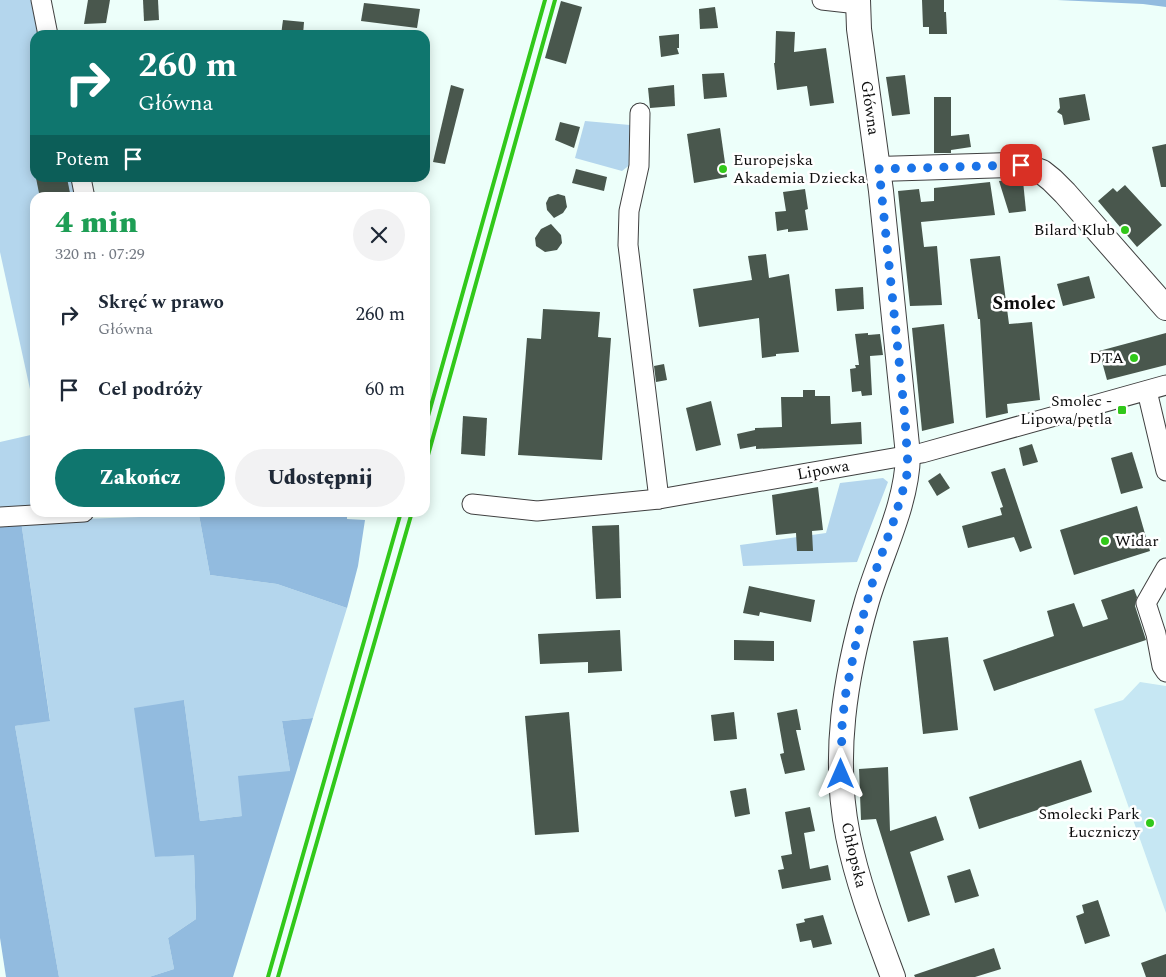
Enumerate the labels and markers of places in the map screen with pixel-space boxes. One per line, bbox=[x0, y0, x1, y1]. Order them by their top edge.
pin bbox=[1000, 144, 1042, 186]
place label: Europejska Akademia Dziecka bbox=[733, 148, 866, 190]
marker: Europejska Akademia Dziecka bbox=[717, 163, 729, 175]
place label: Bilard Klub bbox=[1034, 218, 1115, 242]
marker: Bilard Klub bbox=[1119, 224, 1131, 236]
place label: DTA bbox=[1089, 346, 1124, 370]
marker: DTA bbox=[1128, 352, 1140, 364]
place label: Smolec - Lipowa/pętla bbox=[1020, 389, 1112, 431]
marker: Smolec - Lipowa/pętla bbox=[1116, 404, 1128, 416]
place label: Widar bbox=[1115, 529, 1159, 553]
marker: Widar bbox=[1099, 535, 1111, 547]
place label: Smolecki Park Łuczniczy bbox=[1038, 802, 1141, 844]
marker: Smolecki Park Łuczniczy bbox=[1144, 817, 1156, 829]

